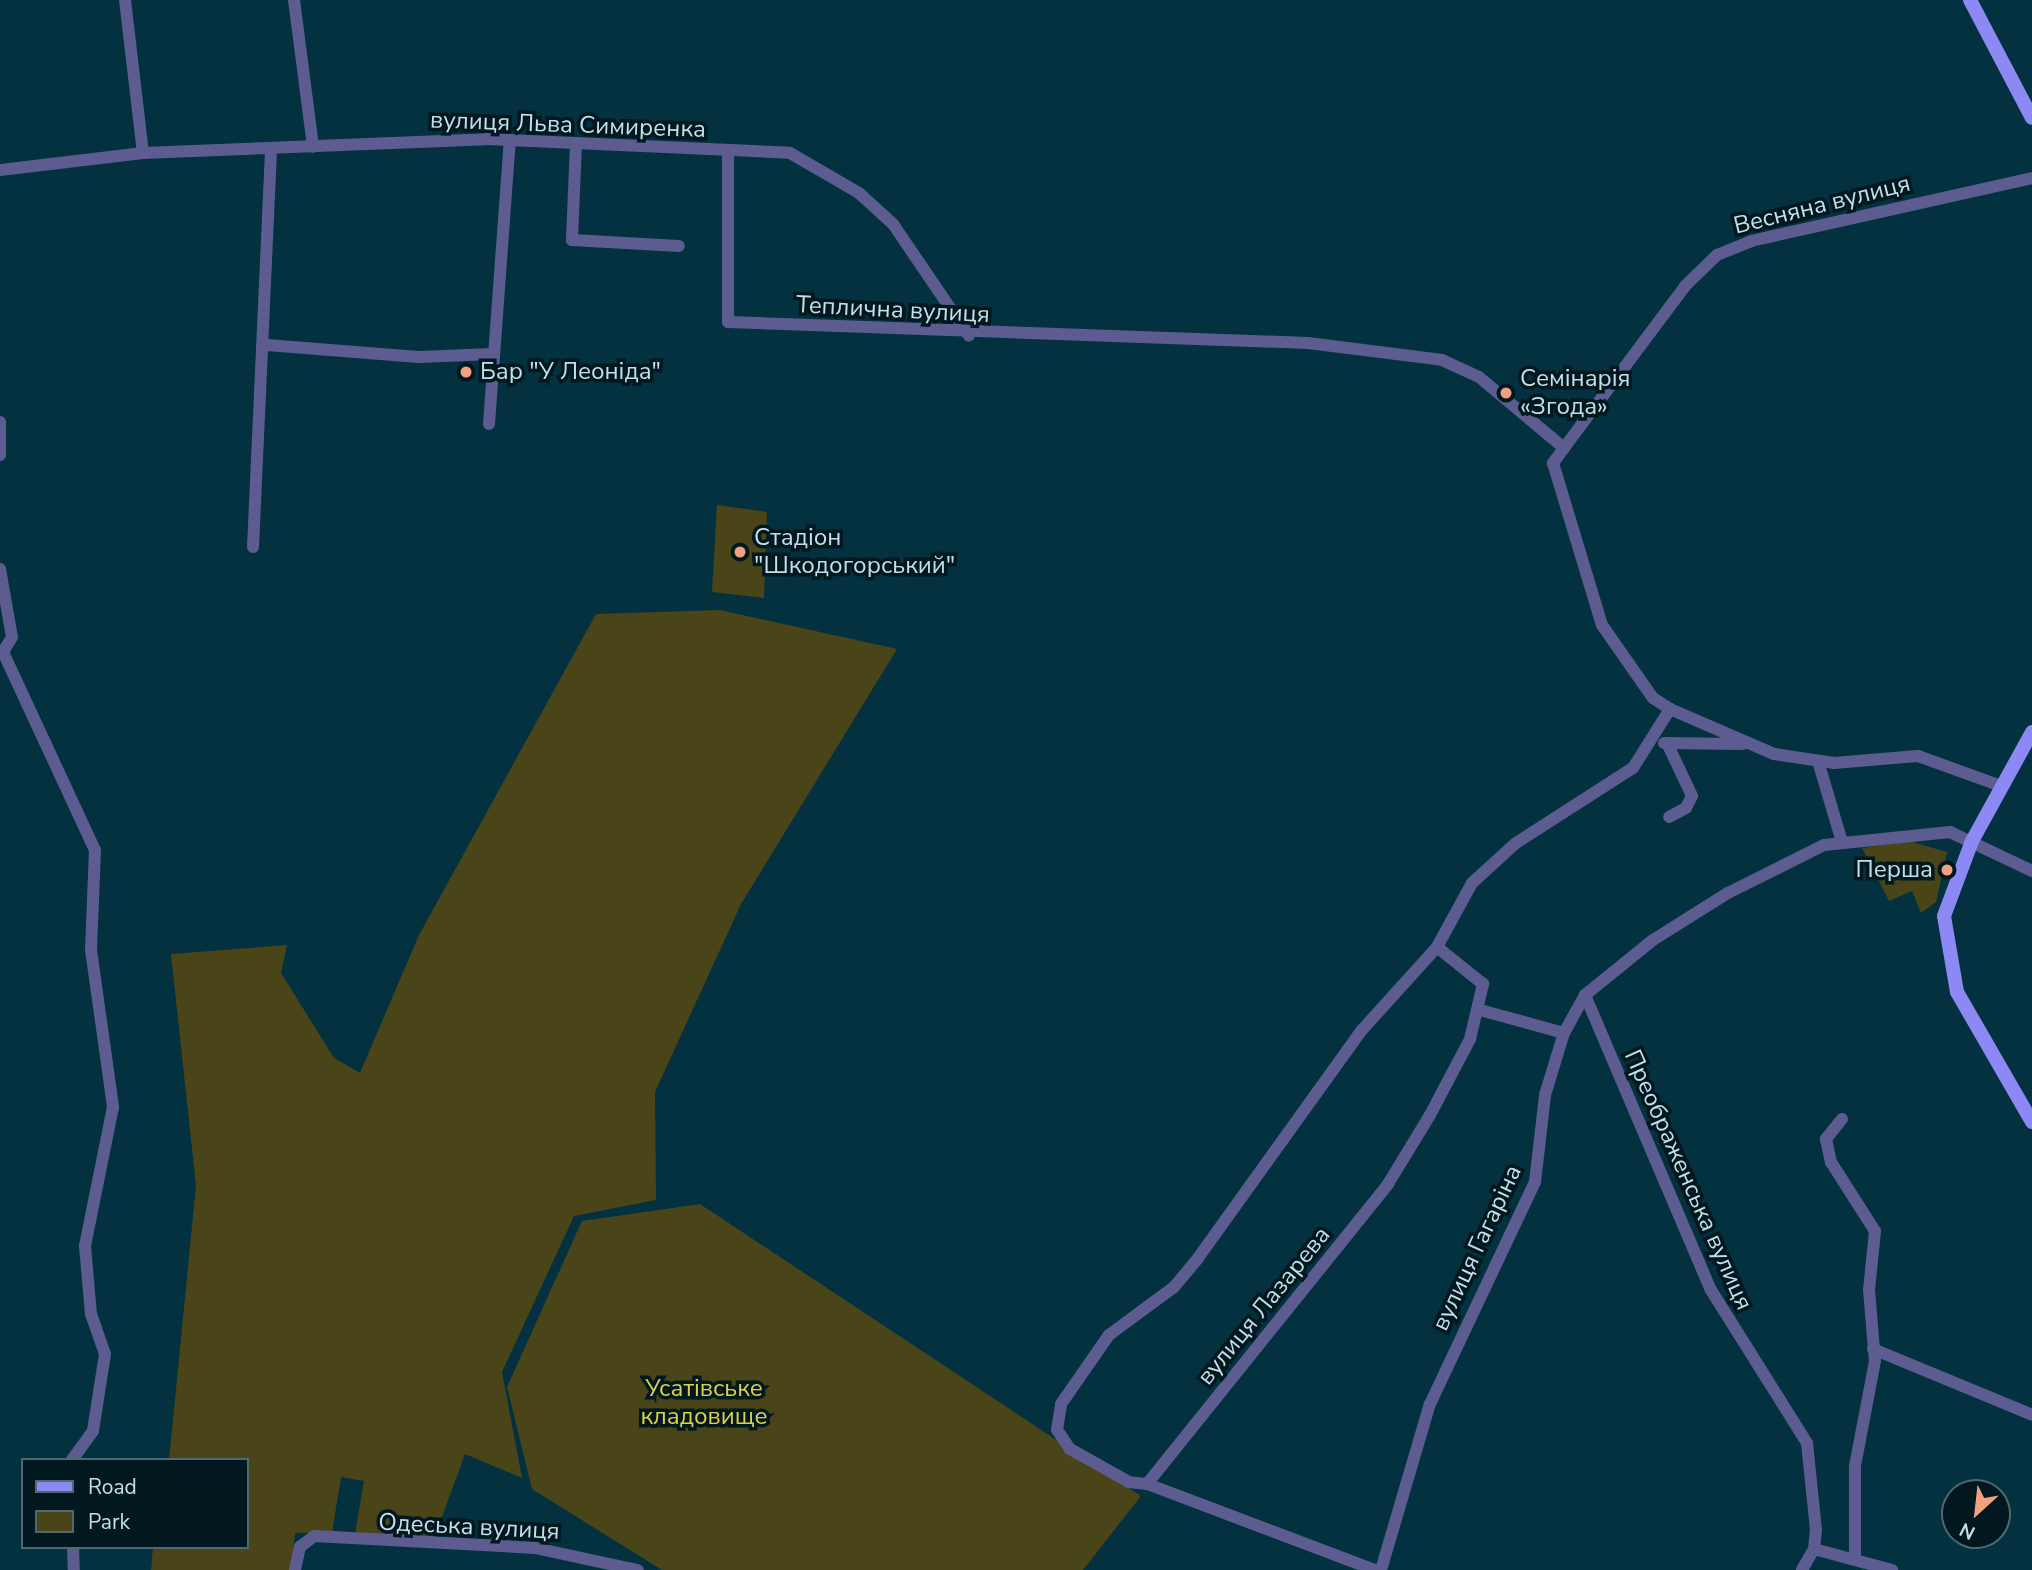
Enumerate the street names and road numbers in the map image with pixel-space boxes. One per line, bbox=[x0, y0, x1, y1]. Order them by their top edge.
street label: вулиця Льва Симиренка bbox=[430, 106, 706, 144]
street label: Весняна вулиця bbox=[1731, 169, 1913, 241]
street label: Теплична вулиця bbox=[795, 291, 991, 329]
street label: Преображенська вулиця bbox=[1618, 1045, 1758, 1315]
street label: вулиця Гагаріна bbox=[1426, 1161, 1528, 1335]
street label: вулиця Лазарева bbox=[1191, 1221, 1337, 1391]
street label: Одеська вулиця bbox=[378, 1508, 560, 1546]

